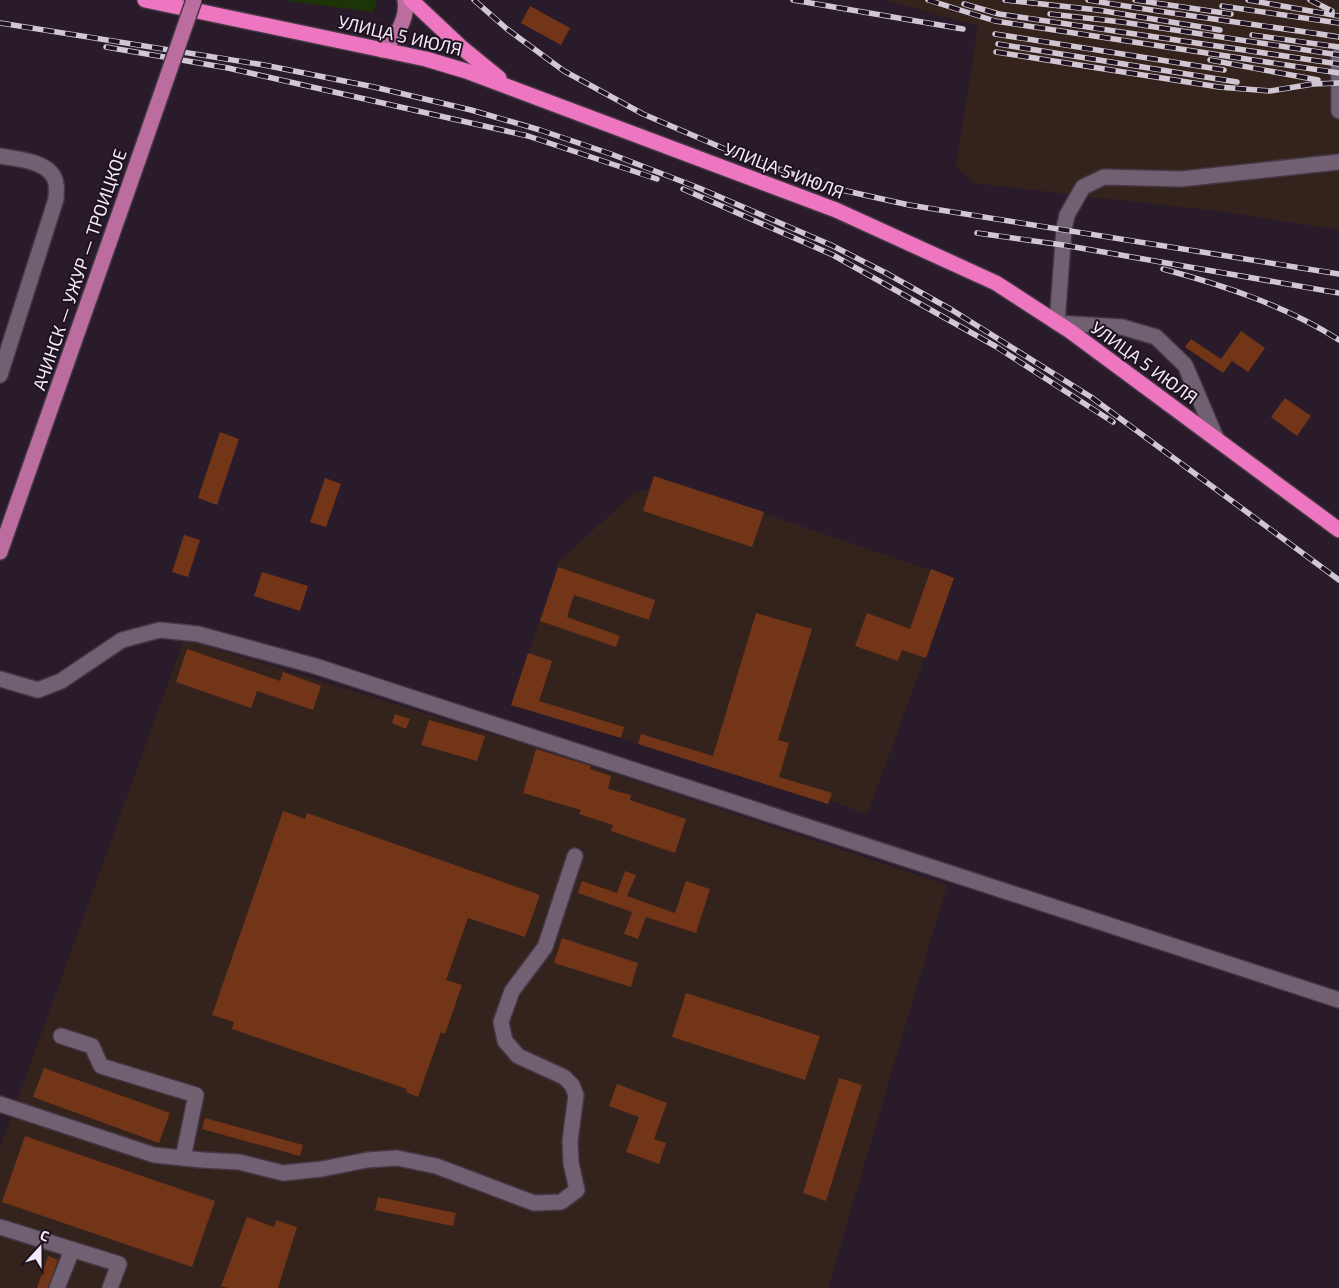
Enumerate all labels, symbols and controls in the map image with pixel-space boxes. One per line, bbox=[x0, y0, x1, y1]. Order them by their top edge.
street label: УЛИЦА 5 ИЮЛЯ bbox=[336, 10, 464, 60]
street label: УЛИЦА 5 ИЮЛЯ bbox=[721, 137, 847, 203]
street label: АЧИНСК — УЖУР — ТРОИЦКОЕ bbox=[27, 146, 131, 393]
street label: УЛИЦА 5 ИЮЛЯ bbox=[1087, 316, 1202, 408]
north arrow bbox=[15, 1223, 65, 1273]
text: С bbox=[38, 1226, 52, 1245]

